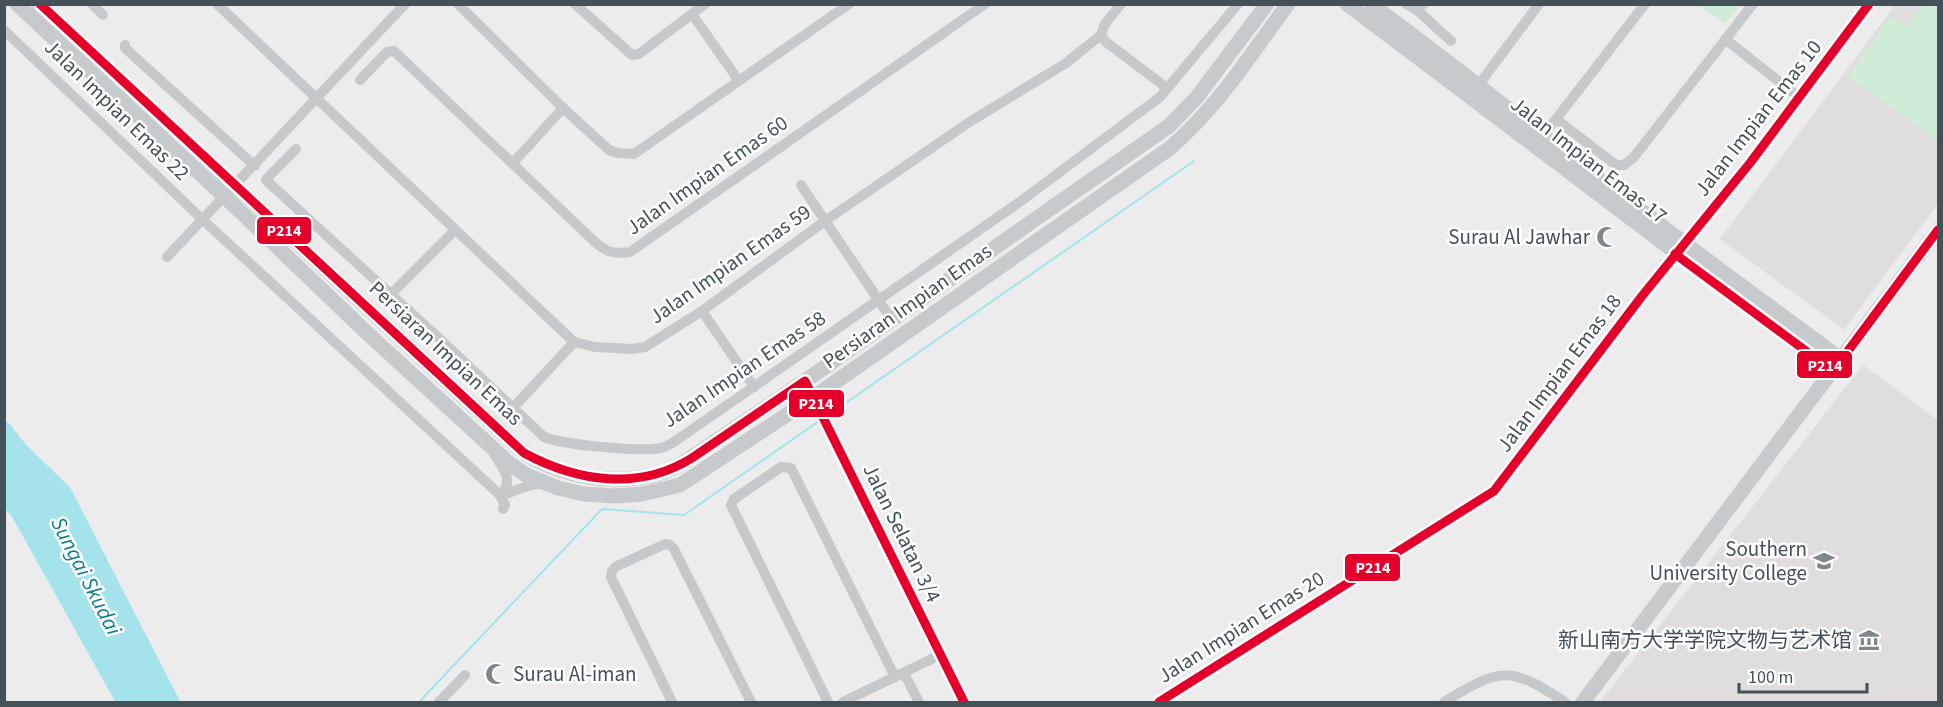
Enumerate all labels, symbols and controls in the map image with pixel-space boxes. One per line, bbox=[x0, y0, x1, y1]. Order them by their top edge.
street label: Jalan Impian Emas 22 bbox=[38, 33, 196, 187]
street label: Jalan Impian Emas 10 bbox=[1687, 33, 1829, 203]
street label: Jalan Impian Emas 17 bbox=[1504, 89, 1674, 231]
street label: Jalan Impian Emas 60 bbox=[620, 108, 794, 242]
street label: Jalan Impian Emas 59 bbox=[643, 197, 817, 331]
line badge: P214 bbox=[256, 216, 312, 245]
text: P214 bbox=[267, 220, 302, 242]
place label: Surau Al Jawhar bbox=[1448, 222, 1591, 252]
mosque icon: Surau Al Jawhar bbox=[1595, 225, 1619, 249]
street label: Persiaran Impian Emas bbox=[816, 236, 998, 376]
street label: Persiaran Impian Emas bbox=[362, 274, 530, 432]
street label: Jalan Impian Emas 18 bbox=[1489, 288, 1629, 458]
street label: Jalan Impian Emas 58 bbox=[656, 303, 832, 435]
line badge: P214 bbox=[1796, 350, 1853, 379]
text: P214 bbox=[1808, 355, 1843, 377]
line badge: P214 bbox=[788, 389, 845, 418]
text: P214 bbox=[799, 393, 834, 415]
street label: Jalan Selatan 3/4 bbox=[855, 459, 949, 607]
water label: Sungai Skudai bbox=[42, 511, 130, 641]
place label: Southern University College bbox=[1649, 534, 1807, 588]
school or university icon: Southern University College bbox=[1812, 549, 1836, 573]
line badge: P214 bbox=[1344, 553, 1401, 582]
text: P214 bbox=[1356, 557, 1391, 579]
street label: Jalan Impian Emas 20 bbox=[1152, 564, 1330, 690]
place label: 新山南方大学学院文物与艺术馆 bbox=[1558, 625, 1852, 655]
museum icon: 新山南方大学学院文物与艺术馆 bbox=[1857, 628, 1881, 652]
scale bar bbox=[1739, 656, 1866, 694]
place label: Surau Al-iman bbox=[513, 659, 637, 689]
mosque icon: Surau Al-iman bbox=[484, 662, 508, 686]
text: 100 m bbox=[1748, 665, 1793, 690]

